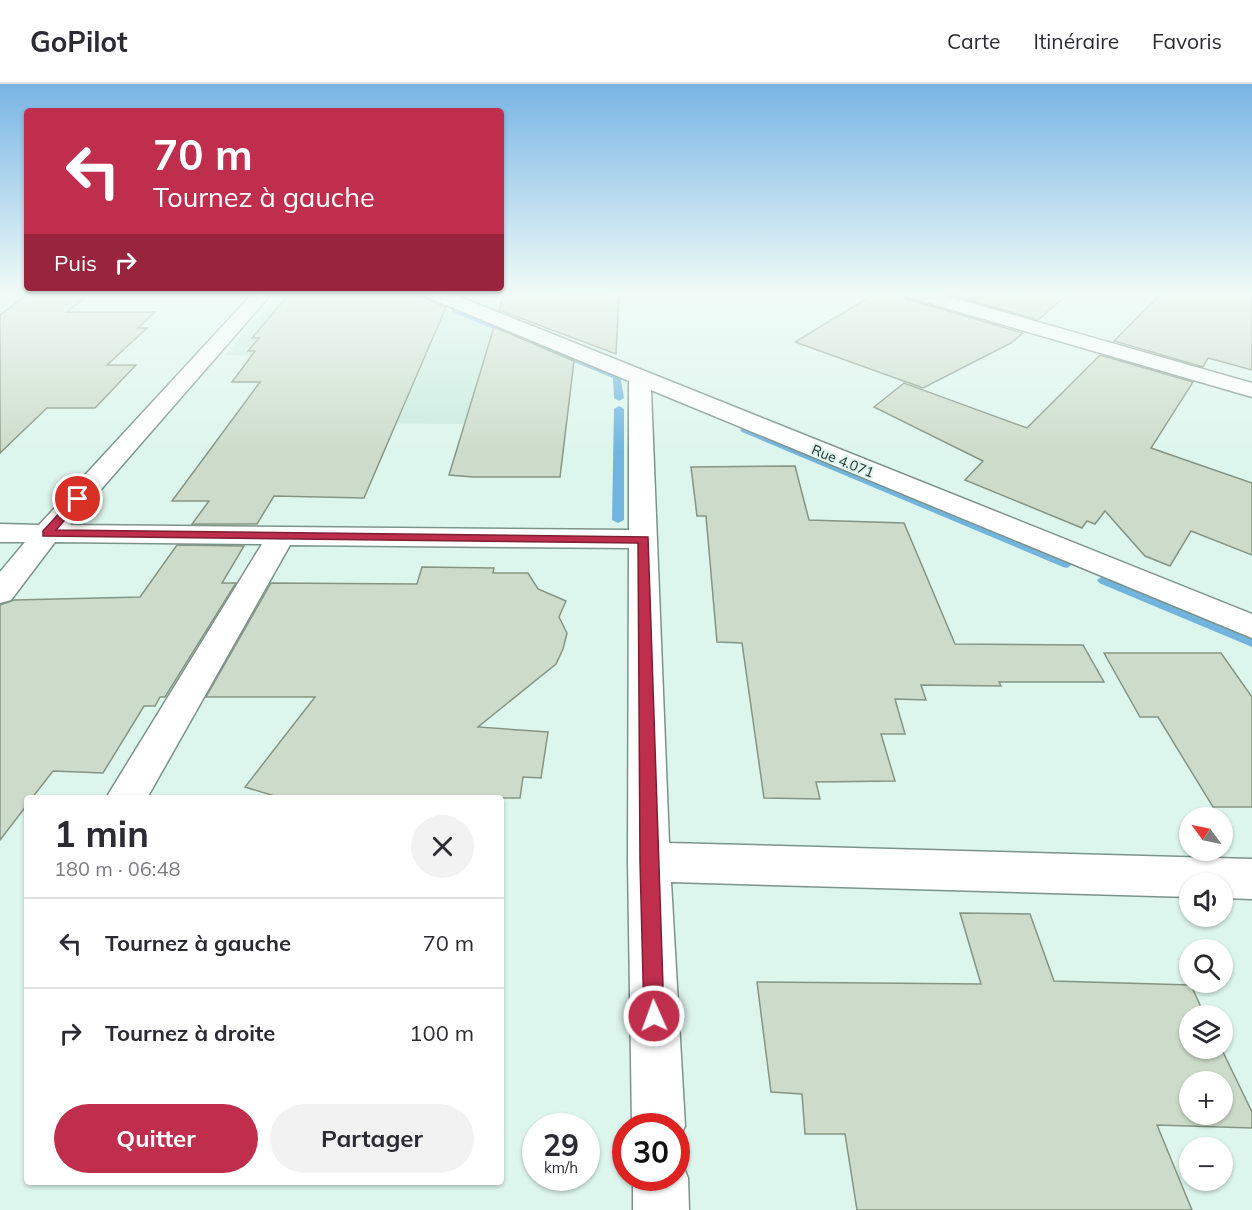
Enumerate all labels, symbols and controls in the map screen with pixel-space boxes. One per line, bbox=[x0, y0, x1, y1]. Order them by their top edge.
text: GoPilot bbox=[30, 24, 128, 59]
text: Carte bbox=[947, 28, 1001, 54]
text: Itinéraire bbox=[1034, 28, 1119, 54]
text: Favoris bbox=[1152, 28, 1222, 54]
text: 70 m bbox=[153, 128, 253, 181]
icon: left bbox=[54, 132, 132, 210]
text: Tournez à gauche bbox=[153, 180, 375, 214]
icon: right bbox=[109, 246, 142, 279]
text: Puis bbox=[54, 249, 97, 277]
street label: Rue 4.071 bbox=[809, 440, 877, 482]
pin bbox=[52, 473, 103, 524]
icon: arrive bbox=[61, 482, 94, 515]
north arrow bbox=[1179, 807, 1233, 861]
map controls bbox=[1179, 807, 1233, 1191]
text: 1 min bbox=[54, 811, 149, 856]
button: close bbox=[411, 815, 474, 878]
text: 180 m · 06:48 bbox=[54, 856, 180, 881]
button: sound bbox=[1179, 873, 1233, 927]
icon: left bbox=[54, 927, 87, 960]
text: Tournez à gauche bbox=[105, 929, 291, 957]
text: 70 m bbox=[423, 929, 474, 957]
button: search bbox=[1179, 939, 1233, 993]
position arrow bbox=[622, 984, 686, 1048]
button: layers bbox=[1179, 1005, 1233, 1059]
icon: right bbox=[54, 1017, 87, 1050]
text: Tournez à droite bbox=[105, 1019, 275, 1047]
text: 100 m bbox=[409, 1019, 474, 1047]
button: + bbox=[1179, 1071, 1233, 1125]
button: Quitter bbox=[54, 1104, 258, 1173]
button: Partager bbox=[270, 1104, 474, 1173]
speed limit sign: 30 bbox=[612, 1113, 690, 1191]
text: 29 bbox=[543, 1126, 579, 1164]
button: − bbox=[1179, 1137, 1233, 1191]
text: km/h bbox=[544, 1158, 578, 1177]

